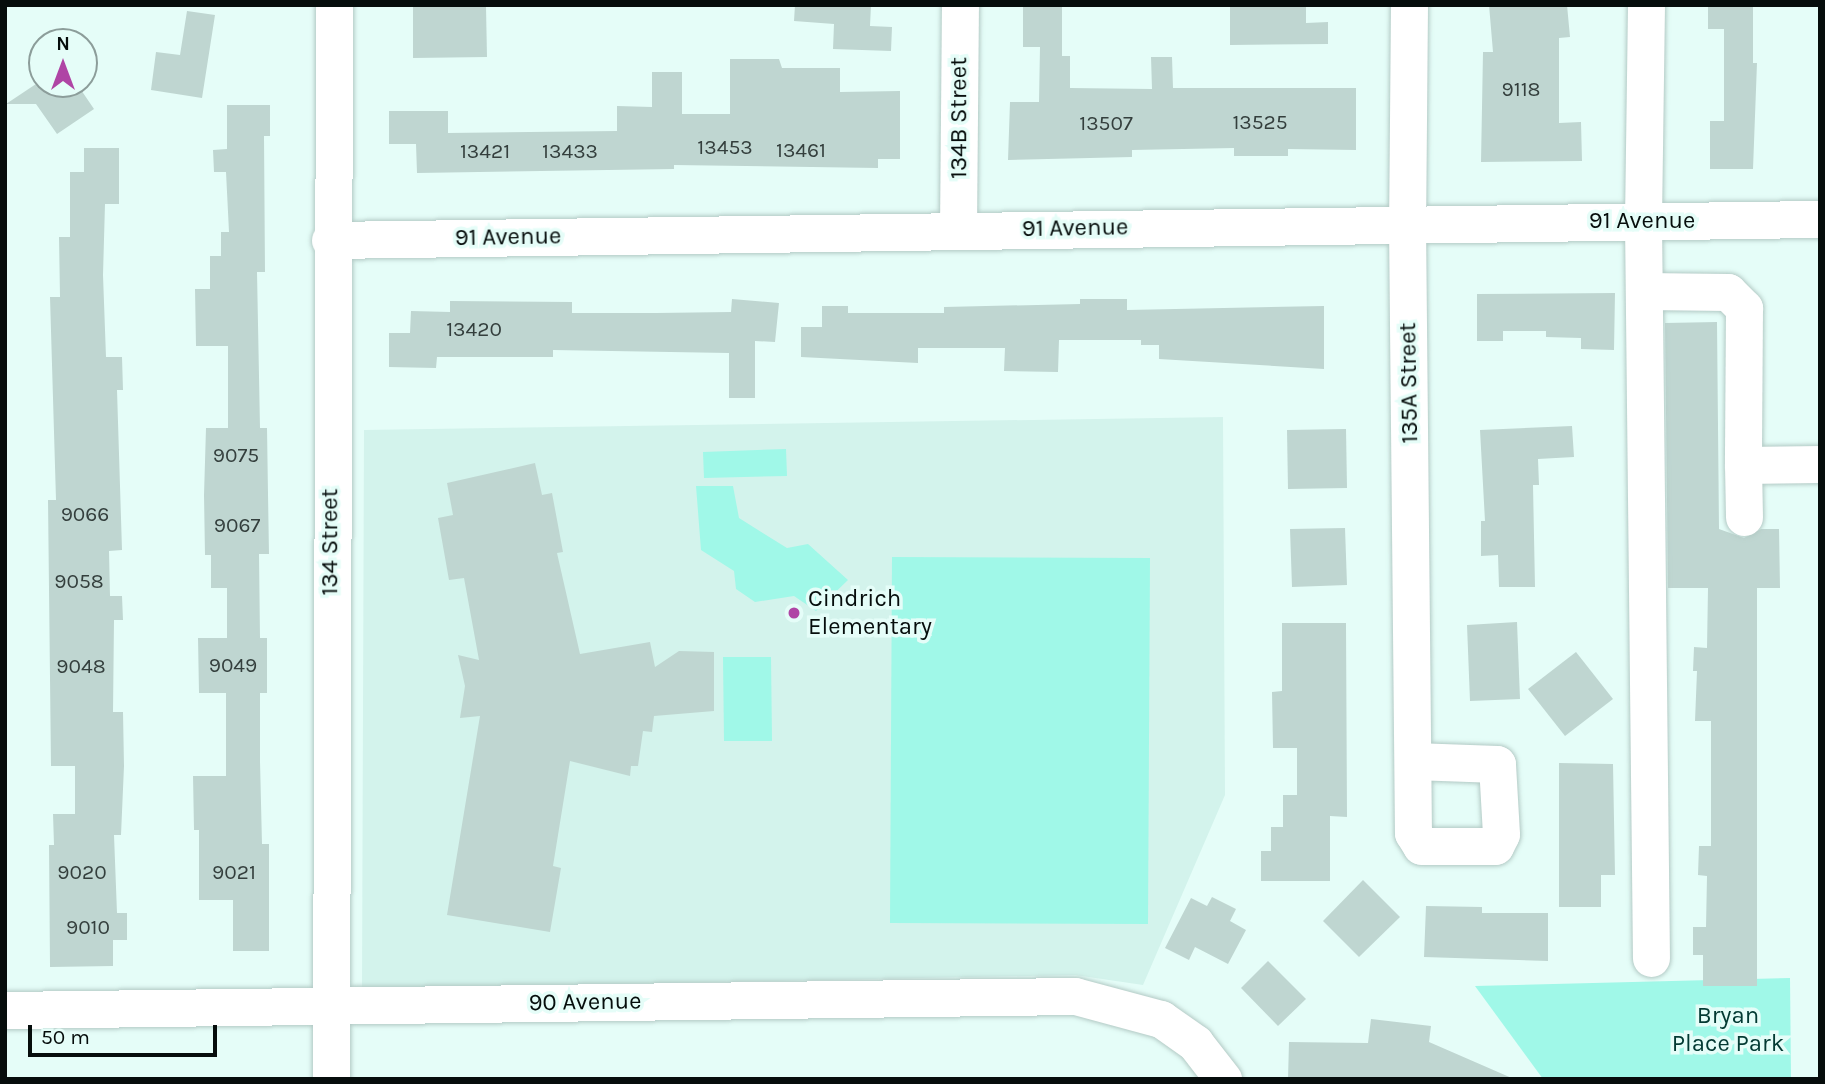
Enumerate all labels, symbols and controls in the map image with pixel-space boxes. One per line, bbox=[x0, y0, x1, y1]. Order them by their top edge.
north arrow bbox=[28, 28, 98, 98]
text: N bbox=[56, 33, 70, 55]
street label: 134B Street bbox=[945, 57, 973, 179]
house number: 9118 bbox=[1502, 76, 1540, 102]
house number: 13525 bbox=[1232, 109, 1288, 135]
house number: 13507 bbox=[1079, 110, 1133, 136]
house number: 13453 bbox=[697, 134, 753, 160]
house number: 13461 bbox=[776, 137, 826, 163]
house number: 13421 bbox=[460, 138, 510, 164]
house number: 13433 bbox=[542, 138, 598, 164]
street label: 91 Avenue bbox=[1589, 207, 1695, 235]
street label: 91 Avenue bbox=[1021, 213, 1129, 243]
street label: 91 Avenue bbox=[454, 222, 562, 252]
house number: 13420 bbox=[446, 316, 502, 342]
street label: 135A Street bbox=[1394, 322, 1424, 444]
house number: 9075 bbox=[213, 442, 259, 468]
street label: 134 Street bbox=[316, 488, 344, 596]
house number: 9066 bbox=[61, 501, 109, 527]
house number: 9067 bbox=[214, 512, 260, 538]
house number: 9058 bbox=[54, 568, 104, 594]
place label: Cindrich Elementary bbox=[808, 585, 932, 641]
marker: Cindrich Elementary bbox=[786, 605, 802, 621]
house number: 9049 bbox=[209, 652, 257, 678]
house number: 9048 bbox=[56, 653, 106, 679]
house number: 9020 bbox=[57, 859, 107, 885]
house number: 9021 bbox=[212, 859, 256, 885]
house number: 9010 bbox=[66, 914, 110, 940]
street label: 90 Avenue bbox=[528, 987, 642, 1017]
park label: Bryan Place Park bbox=[1672, 1002, 1784, 1058]
scale bar bbox=[32, 1010, 220, 1054]
text: 50 m bbox=[41, 1025, 90, 1049]

